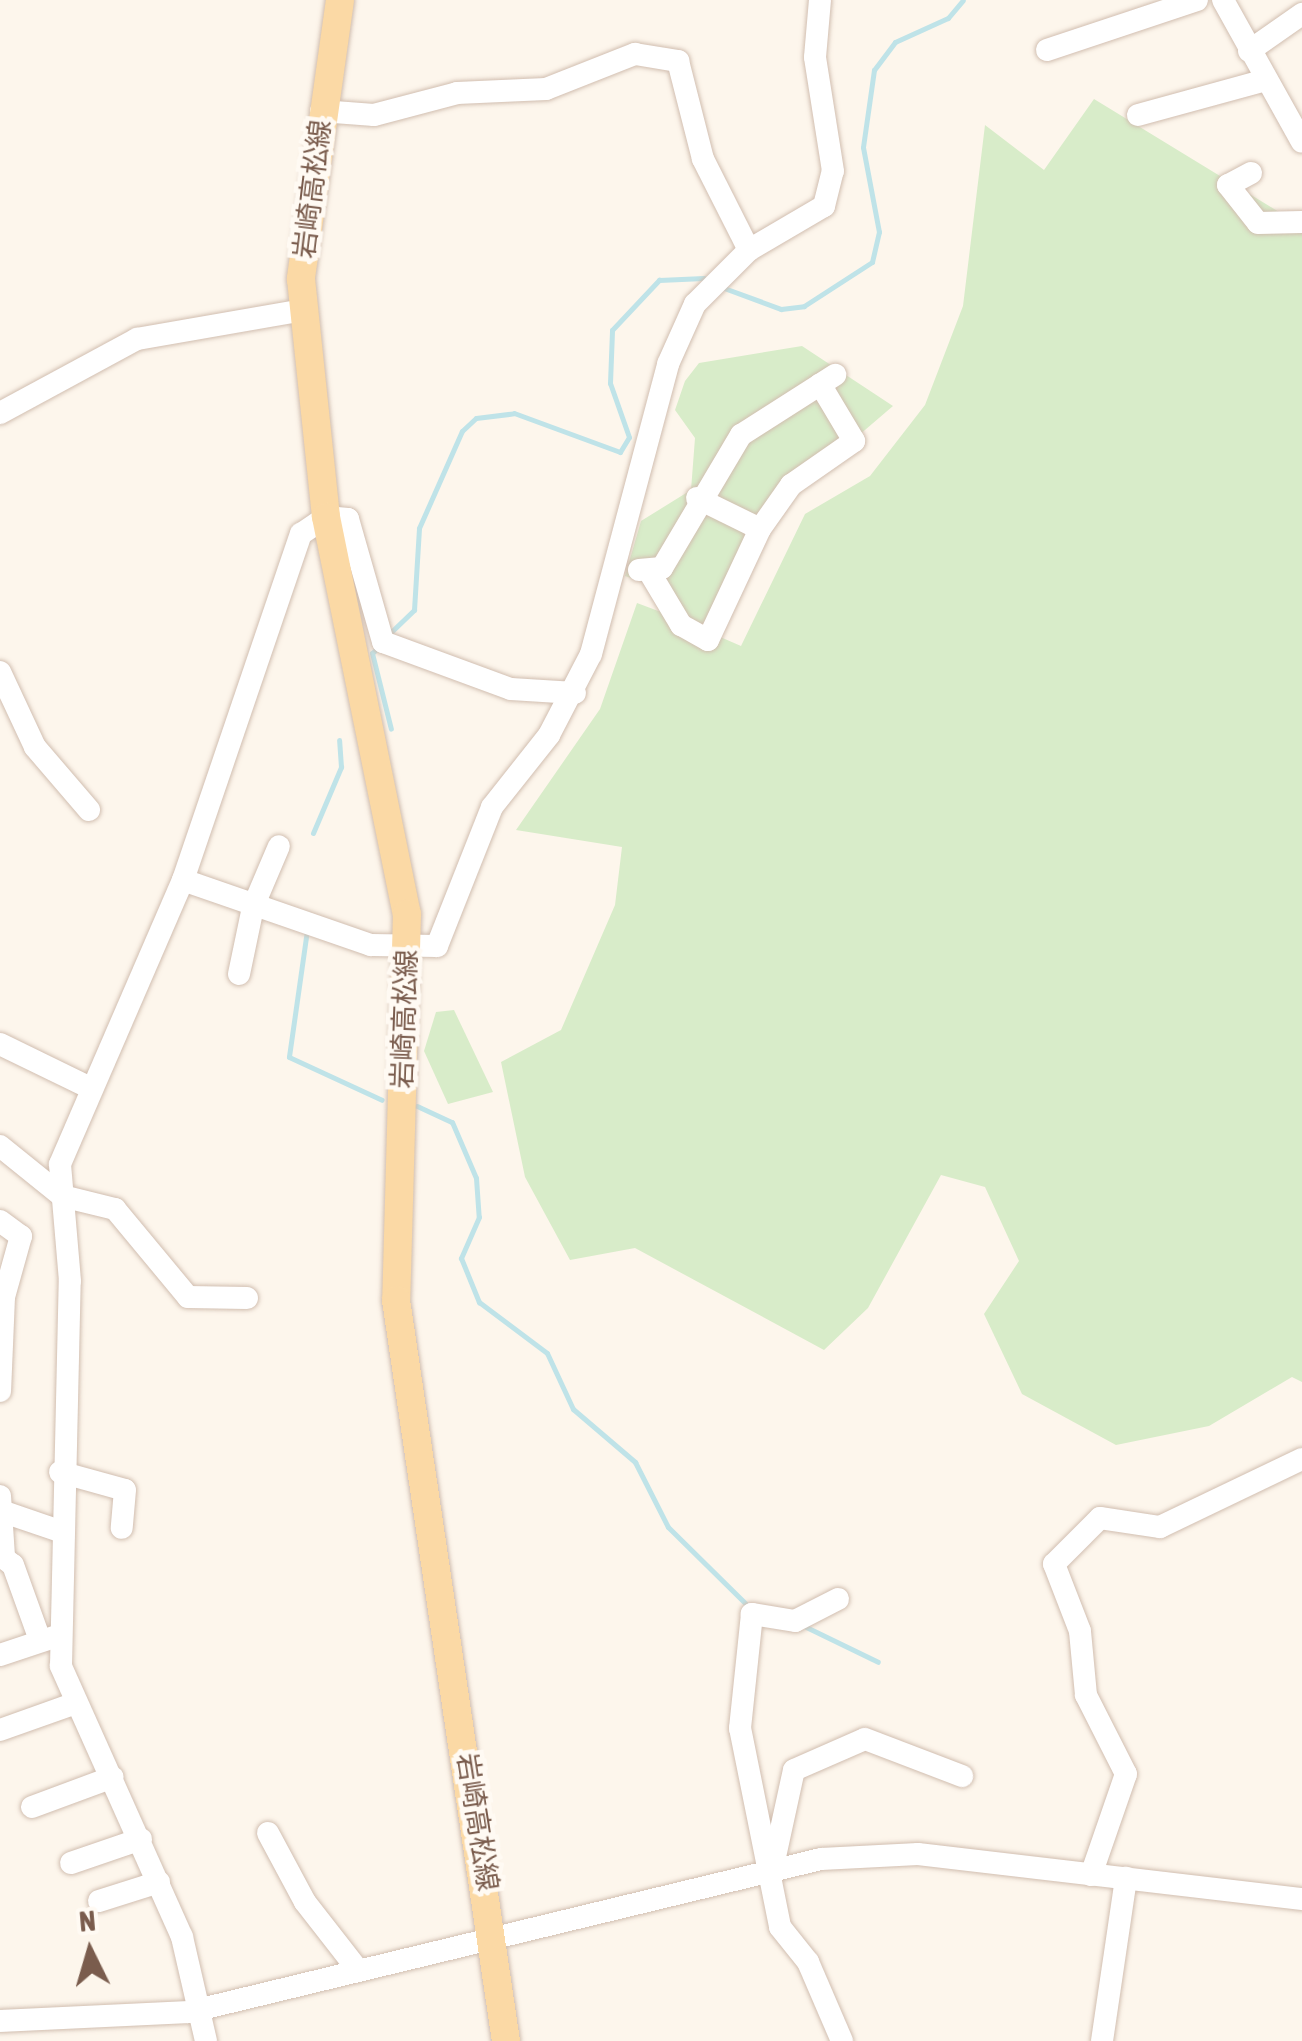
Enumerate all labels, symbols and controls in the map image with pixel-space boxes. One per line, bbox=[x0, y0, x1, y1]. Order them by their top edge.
street label: 岩崎高松線 bbox=[287, 117, 337, 261]
street label: 岩崎高松線 bbox=[385, 948, 423, 1090]
street label: 岩崎高松線 bbox=[450, 1750, 506, 1894]
north arrow bbox=[40, 1901, 140, 2001]
text: N bbox=[78, 1904, 97, 1938]

